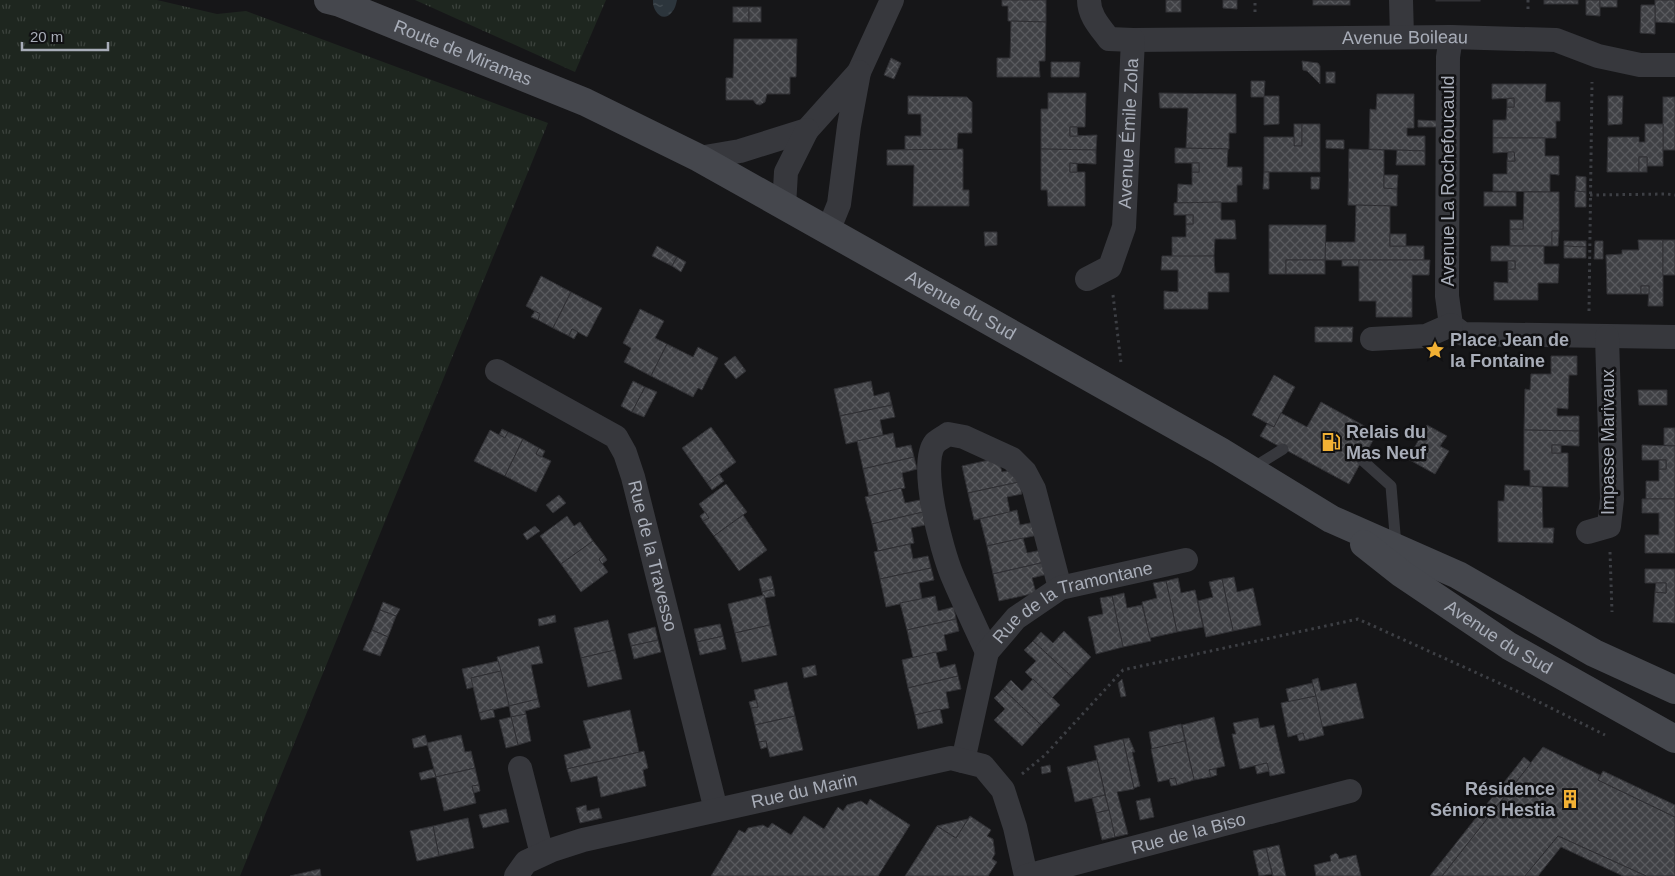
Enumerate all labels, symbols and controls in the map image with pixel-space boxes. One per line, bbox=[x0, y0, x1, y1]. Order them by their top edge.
street label: Route de Miramas bbox=[391, 16, 535, 90]
scale bar bbox=[22, 20, 109, 52]
street label: Avenue Boileau bbox=[1342, 27, 1468, 48]
text: 20 m bbox=[30, 28, 63, 45]
street label: Avenue Émile Zola bbox=[1115, 57, 1142, 209]
street label: Avenue La Rochefoucauld bbox=[1438, 76, 1458, 286]
street label: Avenue du Sud bbox=[902, 266, 1019, 344]
place label: Place Jean de la Fontaine bbox=[1450, 330, 1569, 371]
place icon: Place Jean de la Fontaine bbox=[1424, 339, 1446, 361]
street label: Impasse Marivaux bbox=[1598, 369, 1618, 515]
place label: Relais du Mas Neuf bbox=[1346, 422, 1427, 463]
fuel station icon: Relais du Mas Neuf bbox=[1320, 431, 1342, 453]
street label: Rue de la Travesso bbox=[624, 478, 681, 634]
street label: Rue de la Tramontane bbox=[989, 558, 1154, 648]
street label: Avenue du Sud bbox=[1441, 596, 1556, 678]
street label: Rue du Marin bbox=[749, 769, 859, 812]
place label: Résidence Séniors Hestia bbox=[1430, 779, 1556, 820]
building icon: Résidence Séniors Hestia bbox=[1559, 788, 1581, 810]
street label: Rue de la Biso bbox=[1129, 809, 1248, 858]

